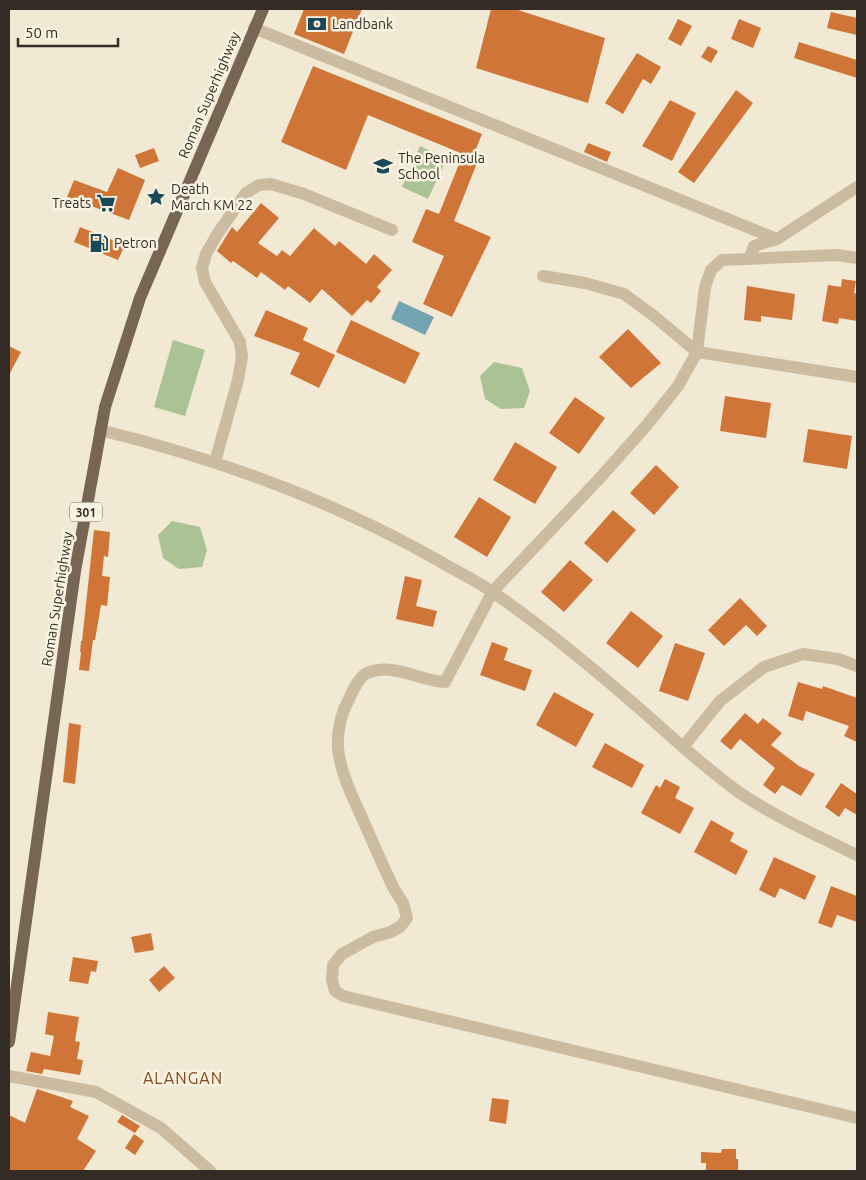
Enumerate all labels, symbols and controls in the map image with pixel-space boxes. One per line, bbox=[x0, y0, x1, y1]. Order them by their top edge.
bank icon: Landbank bbox=[306, 13, 328, 35]
scale bar bbox=[18, 15, 118, 47]
place label: Landbank bbox=[332, 16, 393, 32]
text: 50 m bbox=[25, 24, 58, 41]
street label: Roman Superhighway bbox=[175, 29, 243, 161]
place label: The Peninsula School bbox=[398, 150, 485, 182]
school or university icon: The Peninsula School bbox=[372, 155, 394, 177]
place label: Death March KM 22 bbox=[171, 181, 253, 213]
place icon: Death March KM 22 bbox=[145, 186, 167, 208]
supermarket icon: Treats bbox=[95, 192, 117, 214]
place label: Treats bbox=[52, 195, 91, 211]
fuel station icon: Petron bbox=[88, 232, 110, 254]
place label: Petron bbox=[114, 235, 157, 251]
road number: 301 bbox=[70, 502, 102, 522]
street label: Roman Superhighway bbox=[38, 530, 76, 667]
district label: ALANGAN bbox=[143, 1069, 223, 1087]

